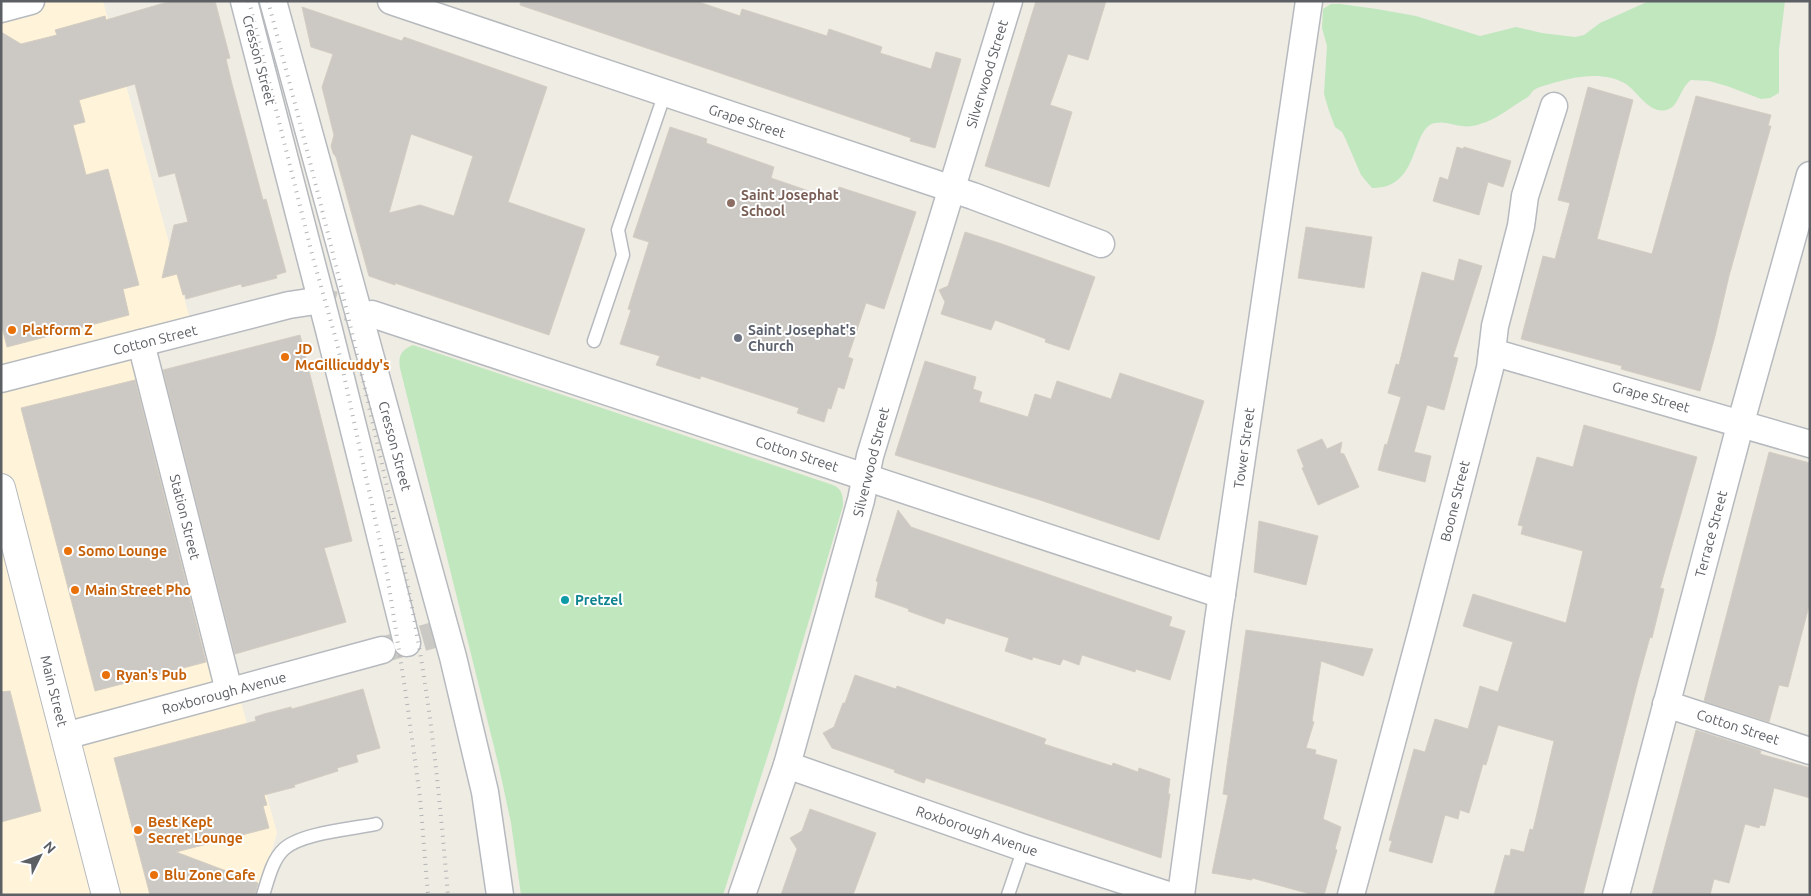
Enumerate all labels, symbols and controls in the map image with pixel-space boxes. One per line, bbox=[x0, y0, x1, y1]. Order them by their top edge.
street label: Cresson Street bbox=[239, 13, 279, 107]
street label: Silverwood Street bbox=[963, 18, 1011, 130]
street label: Grape Street bbox=[706, 101, 788, 141]
place label: Saint Josephat School bbox=[741, 187, 839, 219]
marker: Saint Josephat School bbox=[725, 197, 737, 209]
place label: Platform Z bbox=[22, 322, 93, 338]
street label: Cotton Street bbox=[111, 322, 199, 358]
place label: Saint Josephat's Church bbox=[748, 322, 856, 354]
marker: Platform Z bbox=[6, 324, 18, 336]
marker: Saint Josephat's Church bbox=[732, 332, 744, 344]
place label: JD McGillicuddy's bbox=[295, 341, 390, 373]
marker: JD McGillicuddy's bbox=[279, 351, 291, 363]
street label: Grape Street bbox=[1610, 378, 1692, 416]
street label: Cresson Street bbox=[375, 399, 415, 493]
street label: Silverwood Street bbox=[850, 405, 892, 518]
street label: Tower Street bbox=[1230, 406, 1258, 489]
street label: Cotton Street bbox=[754, 433, 841, 475]
street label: Boone Street bbox=[1437, 458, 1473, 543]
street label: Station Street bbox=[167, 473, 203, 562]
street label: Terrace Street bbox=[1692, 488, 1730, 579]
place label: Somo Lounge bbox=[78, 543, 167, 559]
marker: Somo Lounge bbox=[62, 545, 74, 557]
place label: Main Street Pho bbox=[85, 582, 191, 598]
marker: Main Street Pho bbox=[69, 584, 81, 596]
place label: Pretzel bbox=[575, 592, 623, 608]
marker: Pretzel bbox=[559, 594, 571, 606]
street label: Main Street bbox=[37, 654, 71, 729]
place label: Ryan's Pub bbox=[116, 667, 187, 683]
marker: Ryan's Pub bbox=[100, 669, 112, 681]
street label: Roxborough Avenue bbox=[160, 669, 288, 717]
street label: Cotton Street bbox=[1695, 706, 1782, 748]
street label: Roxborough Avenue bbox=[914, 803, 1040, 859]
place label: Best Kept Secret Lounge bbox=[148, 814, 243, 846]
marker: Best Kept Secret Lounge bbox=[132, 824, 144, 836]
north arrow bbox=[15, 831, 65, 881]
text: N bbox=[40, 838, 59, 857]
place label: Blu Zone Cafe bbox=[164, 867, 256, 883]
marker: Blu Zone Cafe bbox=[148, 869, 160, 881]

